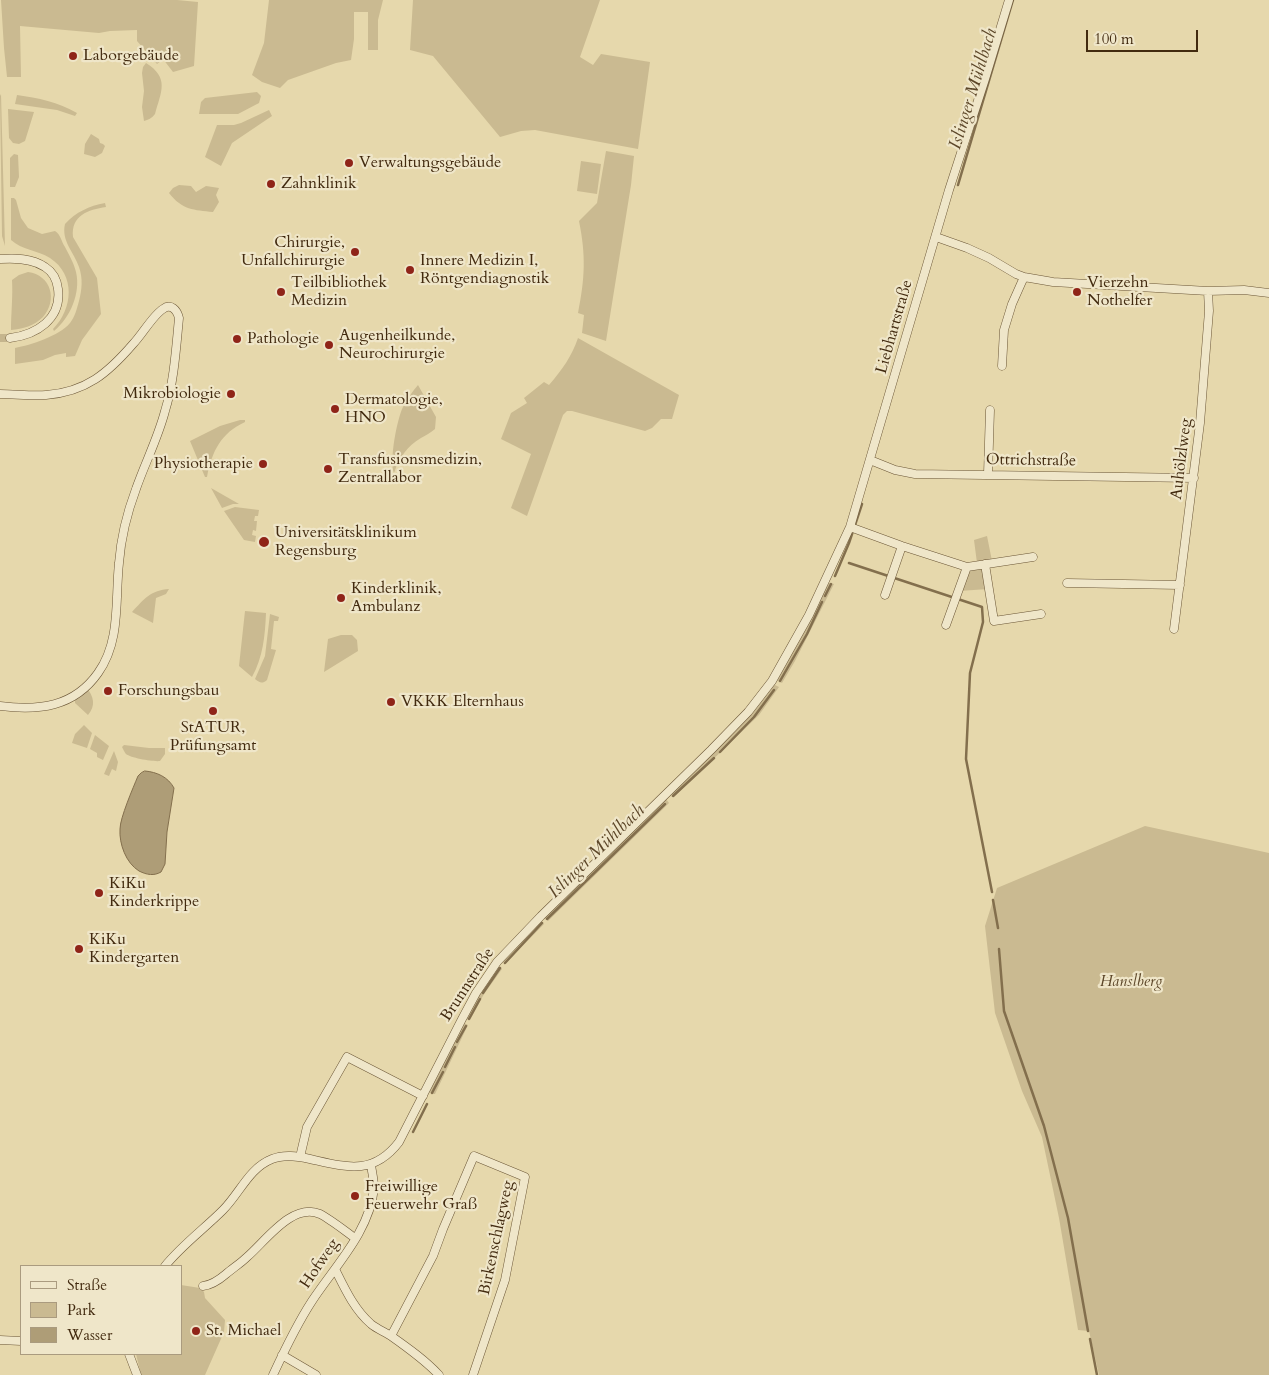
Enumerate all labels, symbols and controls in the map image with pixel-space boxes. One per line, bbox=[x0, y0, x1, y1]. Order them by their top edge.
scale bar bbox=[1089, 20, 1202, 52]
water label: Islinger Mühlbach bbox=[945, 26, 1003, 152]
text: 100 m bbox=[1094, 29, 1134, 49]
place label: Laborgebäude bbox=[83, 46, 179, 66]
marker: Laborgebäude bbox=[67, 50, 79, 62]
place label: Verwaltungsgebäude bbox=[359, 153, 501, 173]
marker: Verwaltungsgebäude bbox=[343, 157, 355, 169]
place label: Zahnklinik bbox=[281, 174, 356, 194]
marker: Zahnklinik bbox=[265, 178, 277, 190]
place label: Chirurgie, Unfallchirurgie bbox=[241, 233, 345, 271]
marker: Chirurgie, Unfallchirurgie bbox=[349, 246, 361, 258]
place label: Innere Medizin I, Röntgendiagnostik bbox=[420, 251, 549, 289]
marker: Innere Medizin I, Röntgendiagnostik bbox=[404, 264, 416, 276]
place label: Teilbibliothek Medizin bbox=[291, 273, 387, 311]
place label: Vierzehn Nothelfer bbox=[1087, 273, 1152, 311]
street label: Liebhartstraße bbox=[872, 278, 918, 376]
marker: Teilbibliothek Medizin bbox=[275, 286, 287, 298]
marker: Vierzehn Nothelfer bbox=[1071, 286, 1083, 298]
place label: Augenheilkunde, Neurochirurgie bbox=[339, 326, 455, 364]
place label: Pathologie bbox=[247, 329, 319, 349]
marker: Pathologie bbox=[231, 333, 243, 345]
marker: Augenheilkunde, Neurochirurgie bbox=[323, 339, 335, 351]
place label: Mikrobiologie bbox=[123, 384, 221, 404]
marker: Mikrobiologie bbox=[225, 388, 237, 400]
place label: Dermatologie, HNO bbox=[345, 390, 443, 428]
marker: Dermatologie, HNO bbox=[329, 403, 341, 415]
street label: Auhölzlweg bbox=[1167, 417, 1197, 501]
place label: Transfusionsmedizin, Zentrallabor bbox=[338, 450, 482, 488]
street label: Ottrichstraße bbox=[986, 451, 1076, 471]
place label: Physiotherapie bbox=[154, 454, 253, 474]
marker: Physiotherapie bbox=[257, 458, 269, 470]
marker: Transfusionsmedizin, Zentrallabor bbox=[322, 463, 334, 475]
place label: Universitätsklinikum Regensburg bbox=[275, 523, 417, 561]
marker: Universitätsklinikum Regensburg bbox=[257, 535, 271, 549]
place label: Kinderklinik, Ambulanz bbox=[351, 579, 441, 617]
marker: Kinderklinik, Ambulanz bbox=[335, 592, 347, 604]
place label: Forschungsbau bbox=[118, 681, 220, 701]
marker: Forschungsbau bbox=[102, 685, 114, 697]
place label: VKKK Elternhaus bbox=[401, 692, 524, 712]
marker: VKKK Elternhaus bbox=[385, 696, 397, 708]
marker: StATUR, Prüfungsamt bbox=[207, 705, 219, 717]
place label: StATUR, Prüfungsamt bbox=[170, 718, 256, 756]
water label: Islinger Mühlbach bbox=[544, 801, 650, 903]
place label: KiKu Kinderkrippe bbox=[109, 874, 199, 912]
marker: KiKu Kinderkrippe bbox=[93, 887, 105, 899]
place label: KiKu Kindergarten bbox=[89, 930, 179, 968]
marker: KiKu Kindergarten bbox=[73, 943, 85, 955]
street label: Brunnstraße bbox=[437, 945, 499, 1025]
park label: Hanslberg bbox=[1100, 972, 1162, 992]
place label: Freiwillige Feuerwehr Graß bbox=[365, 1177, 477, 1215]
street label: Birkenschlagweg bbox=[475, 1179, 519, 1297]
marker: Freiwillige Feuerwehr Graß bbox=[349, 1190, 361, 1202]
street label: Hofweg bbox=[296, 1235, 344, 1293]
legend bbox=[20, 1265, 182, 1355]
text: Straße bbox=[67, 1275, 107, 1295]
text: Park bbox=[67, 1300, 96, 1320]
place label: St. Michael bbox=[206, 1321, 281, 1341]
text: Wasser bbox=[67, 1325, 112, 1345]
marker: St. Michael bbox=[190, 1325, 202, 1337]

